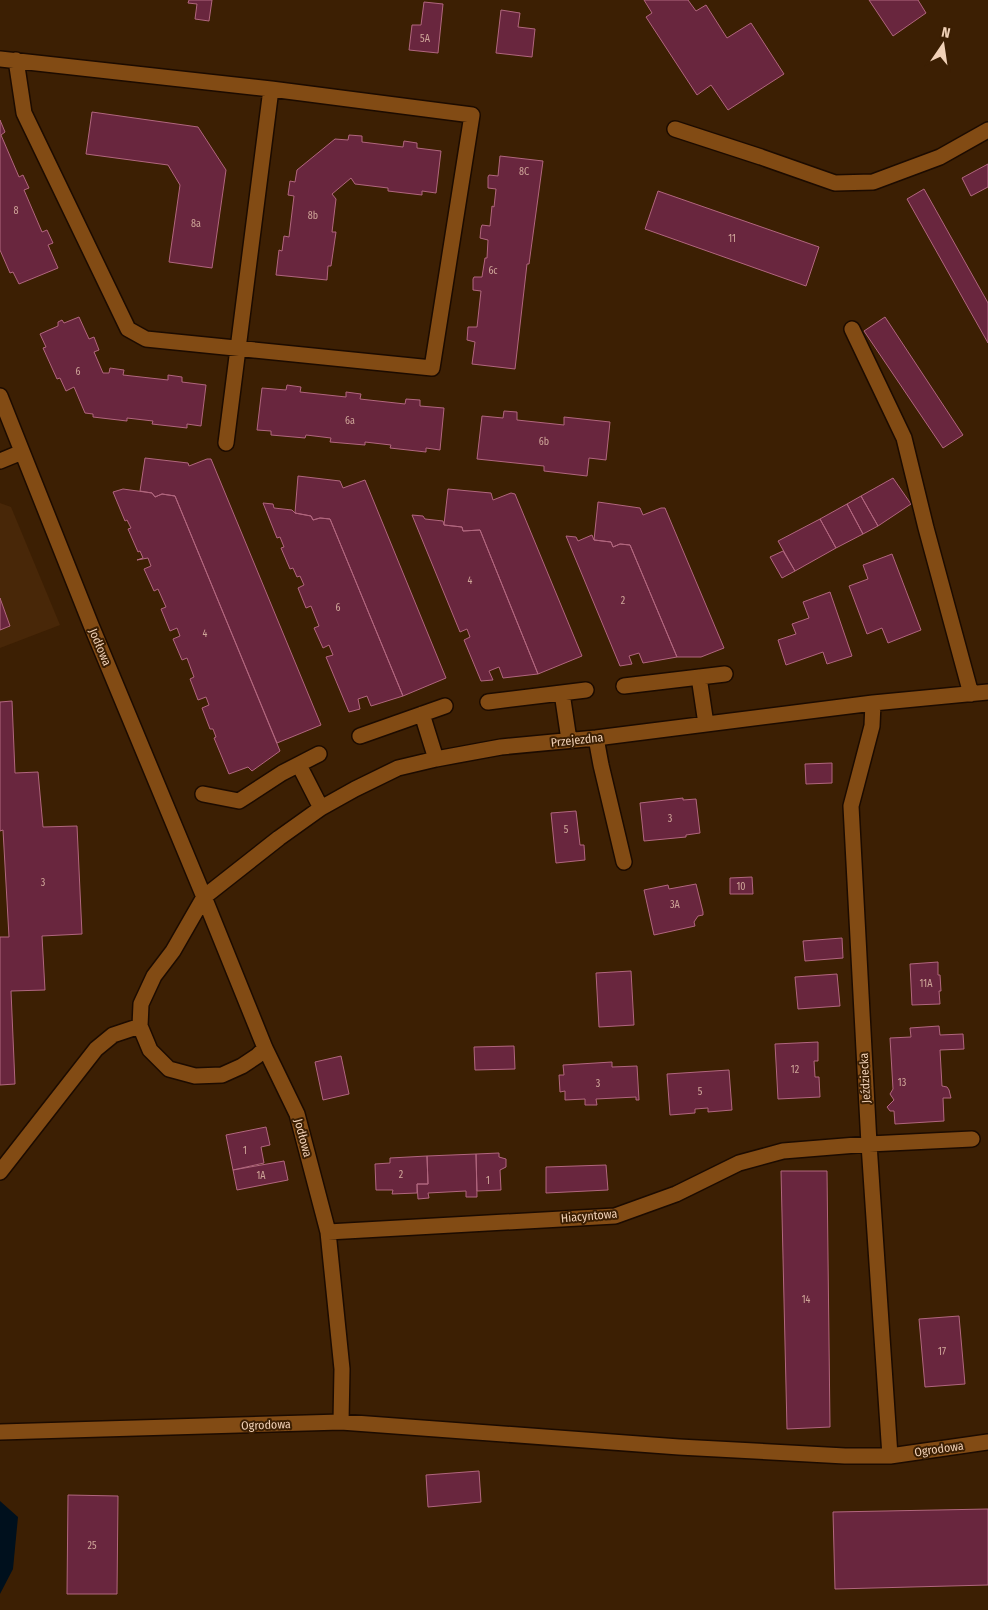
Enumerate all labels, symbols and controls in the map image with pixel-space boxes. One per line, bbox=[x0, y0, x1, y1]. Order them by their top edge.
north arrow bbox=[918, 20, 968, 70]
text: N bbox=[940, 24, 952, 42]
house number: 5A bbox=[420, 33, 431, 45]
house number: 8C bbox=[519, 166, 529, 178]
house number: 8 bbox=[14, 205, 19, 217]
house number: 8b bbox=[308, 210, 318, 222]
house number: 8a bbox=[191, 218, 201, 230]
house number: 11 bbox=[728, 233, 736, 245]
house number: 6c bbox=[488, 265, 498, 277]
house number: 6 bbox=[76, 366, 81, 378]
house number: 6a bbox=[345, 415, 355, 427]
house number: 6b bbox=[539, 436, 549, 448]
house number: 4 bbox=[468, 575, 473, 587]
house number: 2 bbox=[621, 595, 626, 607]
house number: 6 bbox=[336, 602, 341, 614]
street label: Jodłowa bbox=[86, 626, 114, 668]
house number: 4 bbox=[203, 628, 208, 640]
street label: Przejezdna bbox=[550, 730, 604, 750]
house number: 3 bbox=[668, 813, 673, 825]
house number: 5 bbox=[564, 824, 569, 836]
house number: 3 bbox=[41, 877, 46, 889]
house number: 10 bbox=[736, 881, 746, 893]
house number: 3A bbox=[670, 899, 681, 911]
house number: 11A bbox=[920, 978, 933, 990]
street label: Jeździecka bbox=[857, 1052, 873, 1104]
house number: 12 bbox=[791, 1064, 800, 1076]
house number: 13 bbox=[898, 1077, 907, 1089]
house number: 3 bbox=[596, 1078, 601, 1090]
house number: 5 bbox=[698, 1086, 703, 1098]
street label: Jodłowa bbox=[291, 1117, 315, 1159]
house number: 1 bbox=[243, 1145, 247, 1157]
house number: 2 bbox=[399, 1169, 404, 1181]
house number: 1A bbox=[256, 1170, 266, 1182]
house number: 1 bbox=[486, 1175, 490, 1187]
street label: Hiacyntowa bbox=[560, 1207, 618, 1225]
house number: 14 bbox=[802, 1294, 811, 1306]
house number: 17 bbox=[938, 1346, 946, 1358]
street label: Ogrodowa bbox=[241, 1417, 291, 1433]
street label: Ogrodowa bbox=[913, 1439, 965, 1459]
house number: 25 bbox=[88, 1540, 97, 1552]

